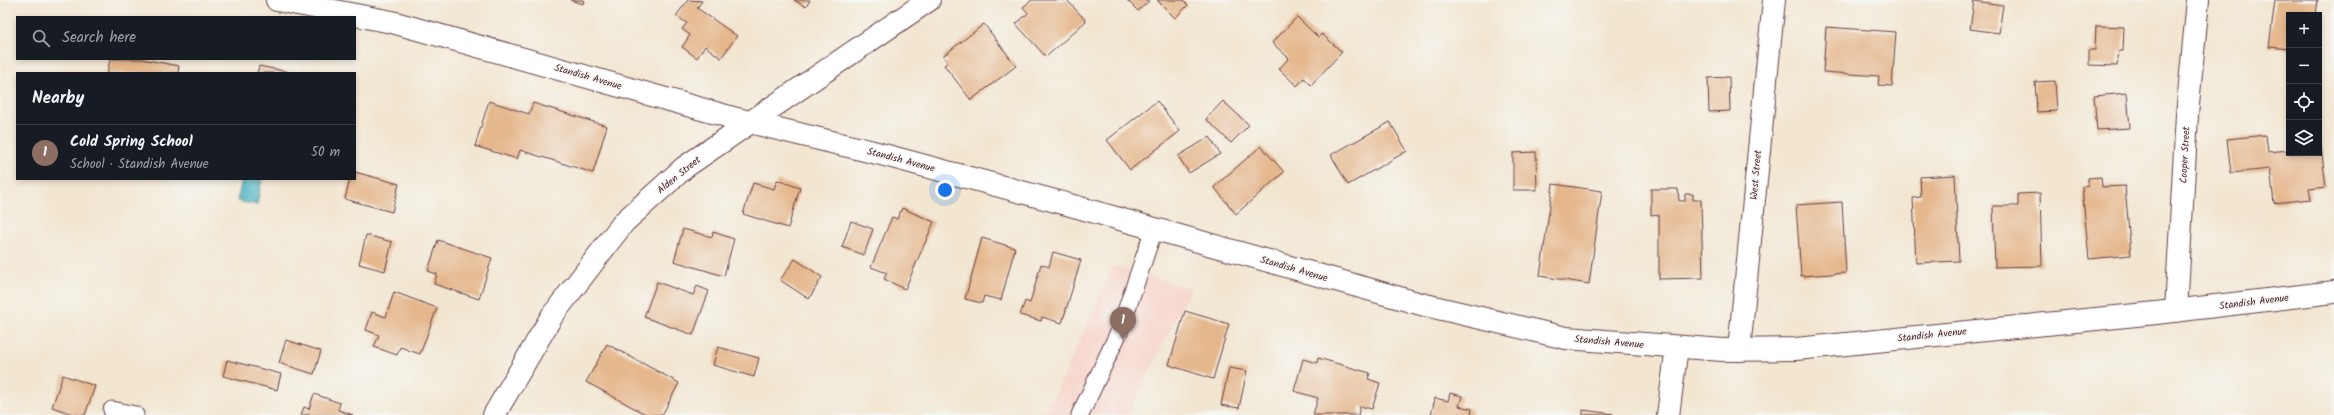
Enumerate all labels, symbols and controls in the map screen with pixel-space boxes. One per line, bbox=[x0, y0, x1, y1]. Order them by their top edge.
map controls bbox=[2286, 12, 2322, 156]
button: + bbox=[2286, 12, 2322, 48]
search box bbox=[16, 16, 356, 60]
text: Search here bbox=[62, 26, 136, 50]
icon: search bbox=[30, 27, 52, 49]
button: − bbox=[2286, 48, 2322, 84]
street label: Standish Avenue bbox=[552, 60, 624, 94]
button: locate bbox=[2286, 84, 2322, 120]
text: Nearby bbox=[32, 85, 84, 112]
button: layers bbox=[2286, 120, 2322, 156]
street label: Cooper Street bbox=[2176, 126, 2194, 184]
text: Cold Spring School bbox=[70, 130, 193, 154]
text: 1 bbox=[43, 142, 47, 163]
text: 50 m bbox=[311, 142, 340, 163]
street label: Standish Avenue bbox=[865, 143, 937, 177]
street label: West Street bbox=[1746, 149, 1766, 201]
street label: Alden Street bbox=[653, 152, 705, 198]
text: School · Standish Avenue bbox=[70, 154, 209, 175]
your location bbox=[935, 180, 955, 200]
street label: Standish Avenue bbox=[1258, 252, 1330, 286]
street label: Standish Avenue bbox=[2218, 290, 2290, 314]
pin: 1 bbox=[1110, 307, 1136, 340]
street label: Standish Avenue bbox=[1897, 323, 1968, 347]
street label: Standish Avenue bbox=[1574, 331, 1645, 353]

